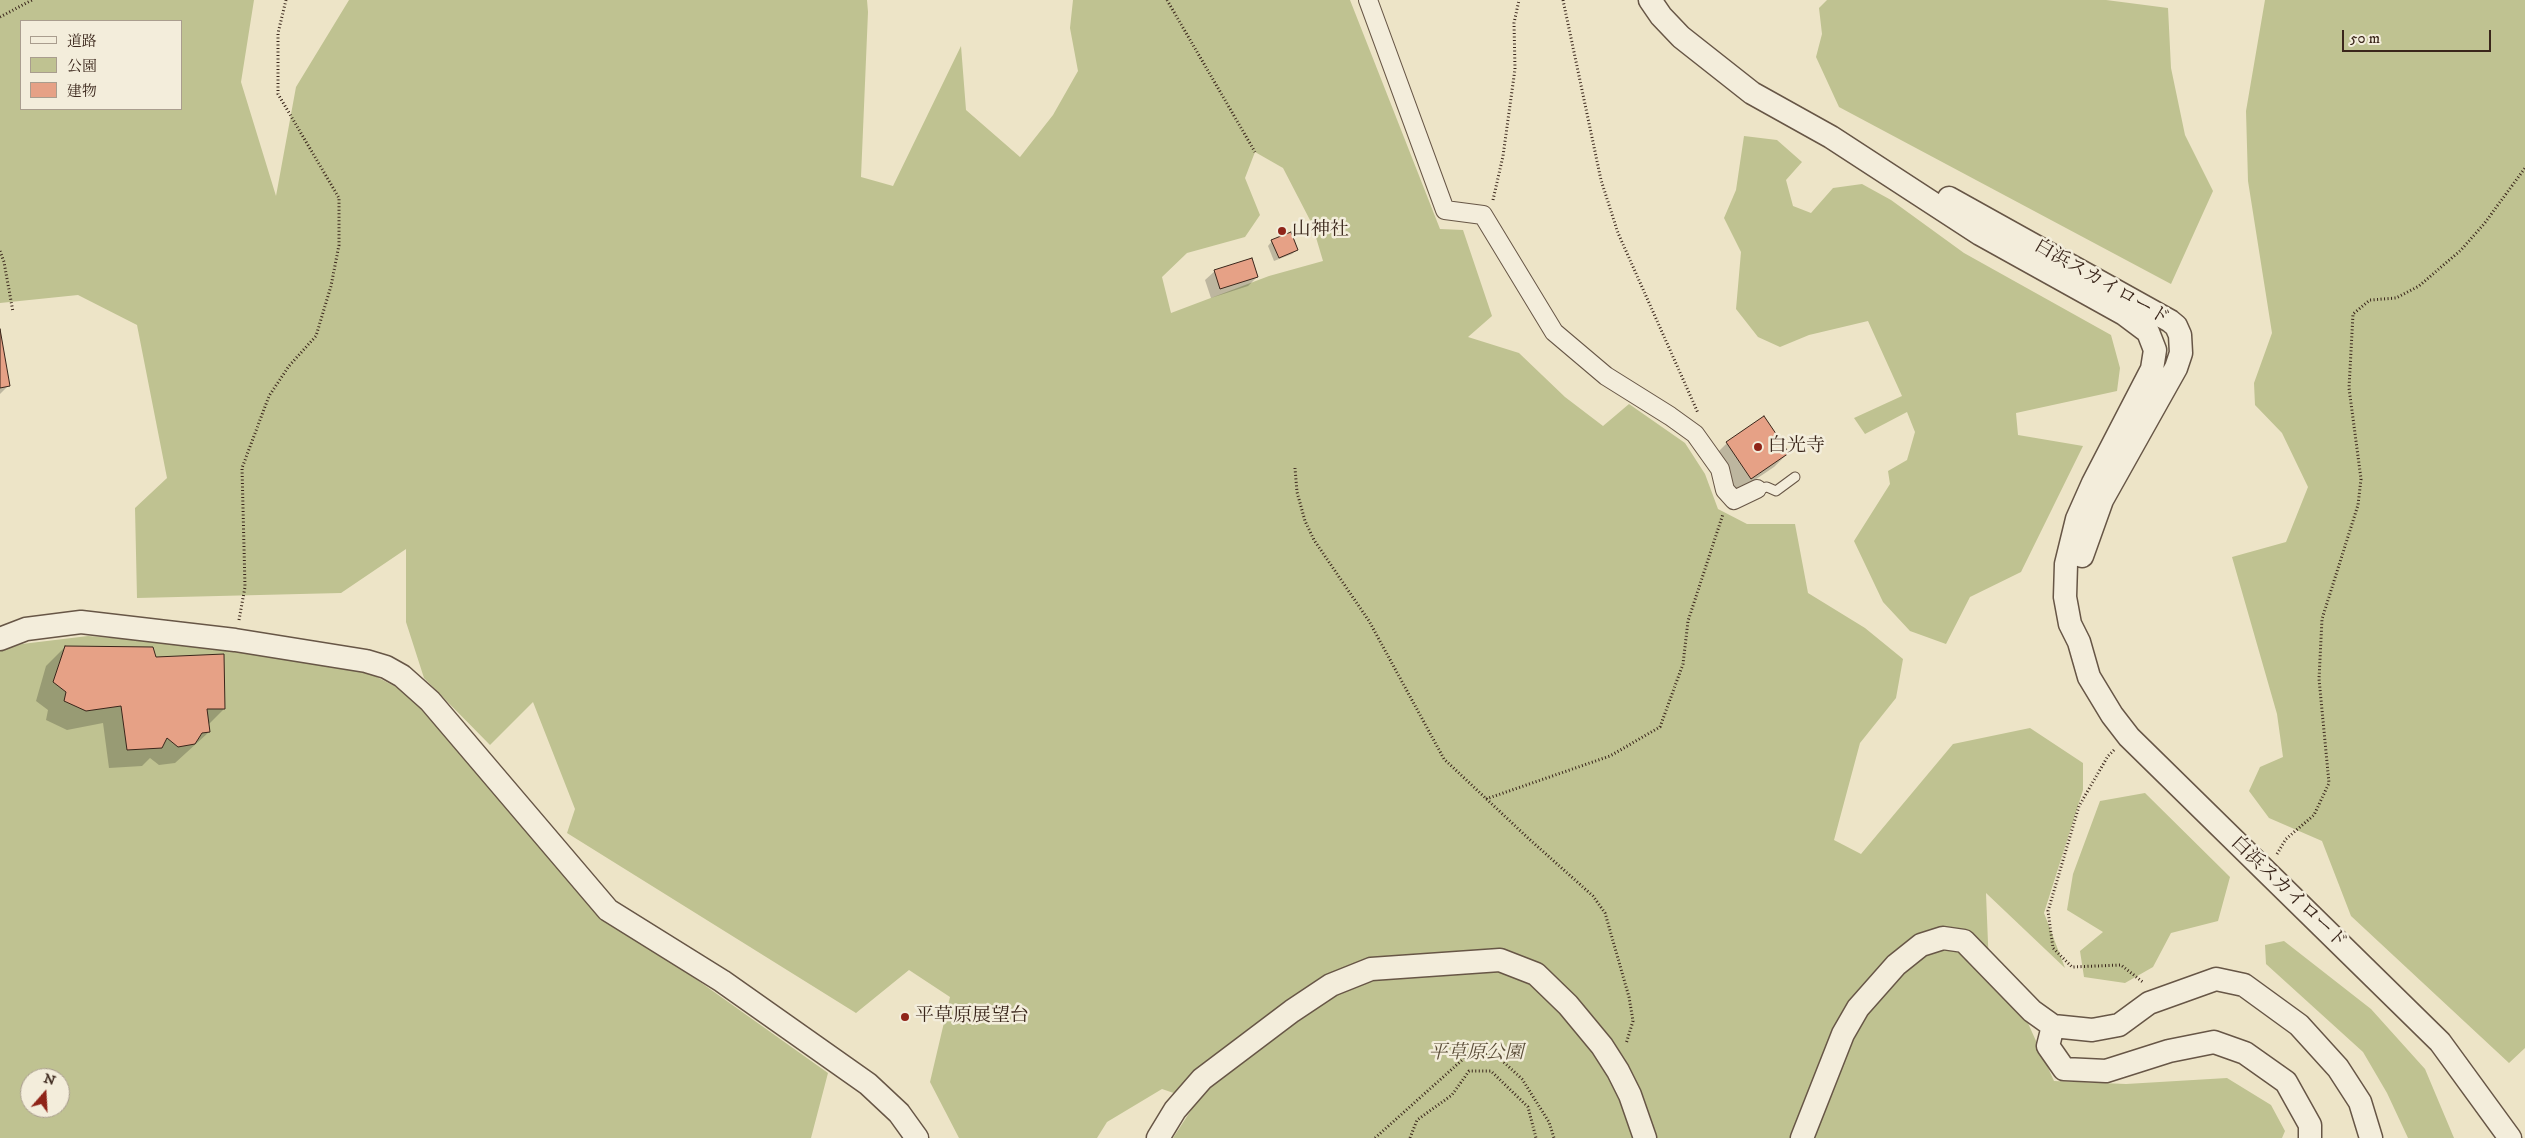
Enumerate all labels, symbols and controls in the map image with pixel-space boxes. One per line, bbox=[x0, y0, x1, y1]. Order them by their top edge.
legend bbox=[20, 20, 182, 110]
scale bar bbox=[2345, 20, 2494, 52]
text: 50 m bbox=[2350, 29, 2380, 48]
text: 道路 bbox=[67, 32, 97, 51]
text: 公園 bbox=[67, 57, 97, 76]
text: 建物 bbox=[67, 82, 97, 101]
place label: 山神社 bbox=[1292, 220, 1349, 242]
marker: 山神社 bbox=[1276, 225, 1288, 237]
street label: 白浜スカイロード bbox=[2029, 235, 2173, 331]
place label: 白光寺 bbox=[1768, 436, 1825, 458]
marker: 白光寺 bbox=[1752, 441, 1764, 453]
street label: 白浜スカイロード bbox=[2225, 832, 2351, 954]
place label: 平草原展望台 bbox=[915, 1006, 1029, 1028]
marker: 平草原展望台 bbox=[899, 1011, 911, 1023]
park label: 平草原公園 bbox=[1429, 1043, 1523, 1065]
north arrow bbox=[20, 1068, 70, 1118]
text: N bbox=[41, 1069, 58, 1090]

